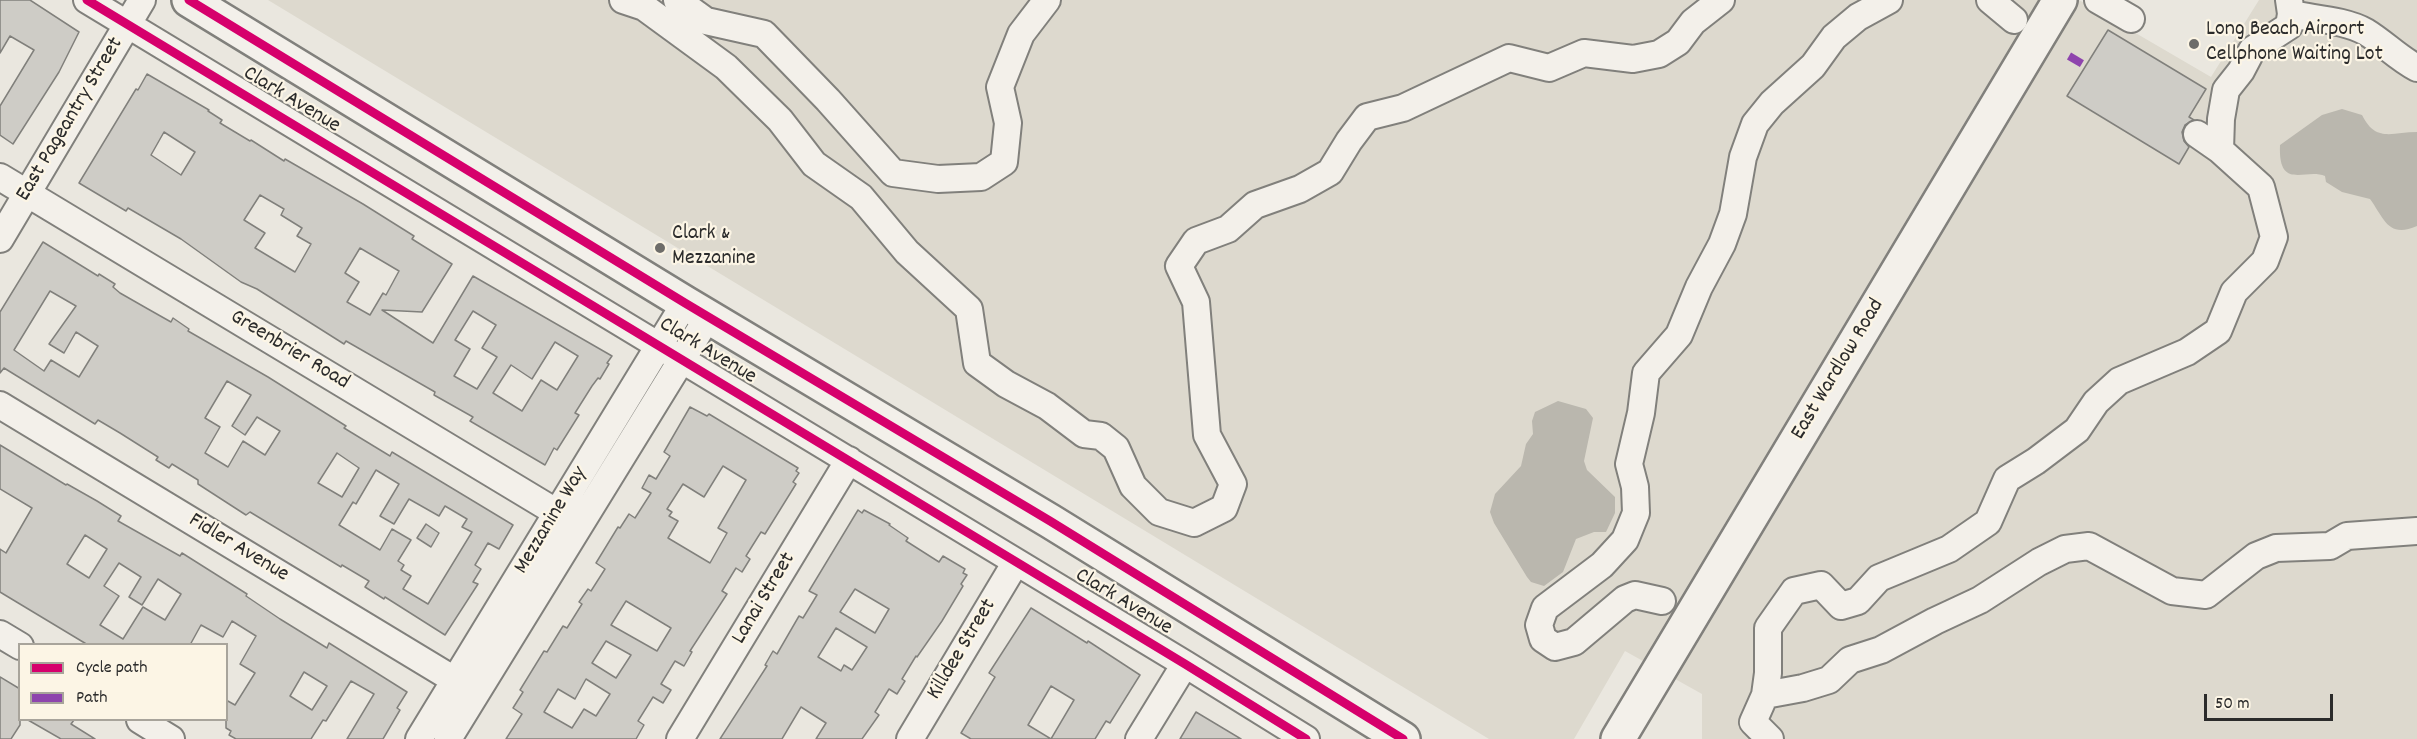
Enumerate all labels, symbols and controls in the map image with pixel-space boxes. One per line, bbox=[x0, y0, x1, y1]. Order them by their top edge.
place label: Long Beach Airport Cellphone Waiting Lot bbox=[2206, 18, 2383, 70]
street label: East Pageantry Street bbox=[12, 33, 130, 207]
marker: Long Beach Airport Cellphone Waiting Lot bbox=[2187, 37, 2201, 51]
street label: Clark Avenue bbox=[238, 62, 344, 140]
place label: Clark & Mezzanine bbox=[672, 222, 756, 274]
marker: Clark & Mezzanine bbox=[653, 241, 667, 255]
street label: East Wardlow Road bbox=[1787, 295, 1891, 445]
street label: Greenbrier Road bbox=[225, 305, 353, 397]
street label: Clark Avenue bbox=[654, 313, 760, 391]
street label: Mezzanine Way bbox=[510, 463, 594, 579]
street label: Fidler Avenue bbox=[183, 509, 293, 589]
street label: Lanai Street bbox=[727, 548, 803, 650]
street label: Clark Avenue bbox=[1070, 564, 1176, 642]
street label: Killdee Street bbox=[923, 595, 1003, 705]
legend bbox=[18, 643, 228, 721]
text: Cycle path bbox=[76, 656, 147, 681]
scale bar bbox=[2207, 682, 2336, 720]
text: Path bbox=[76, 686, 108, 711]
text: 50 m bbox=[2215, 692, 2250, 717]

